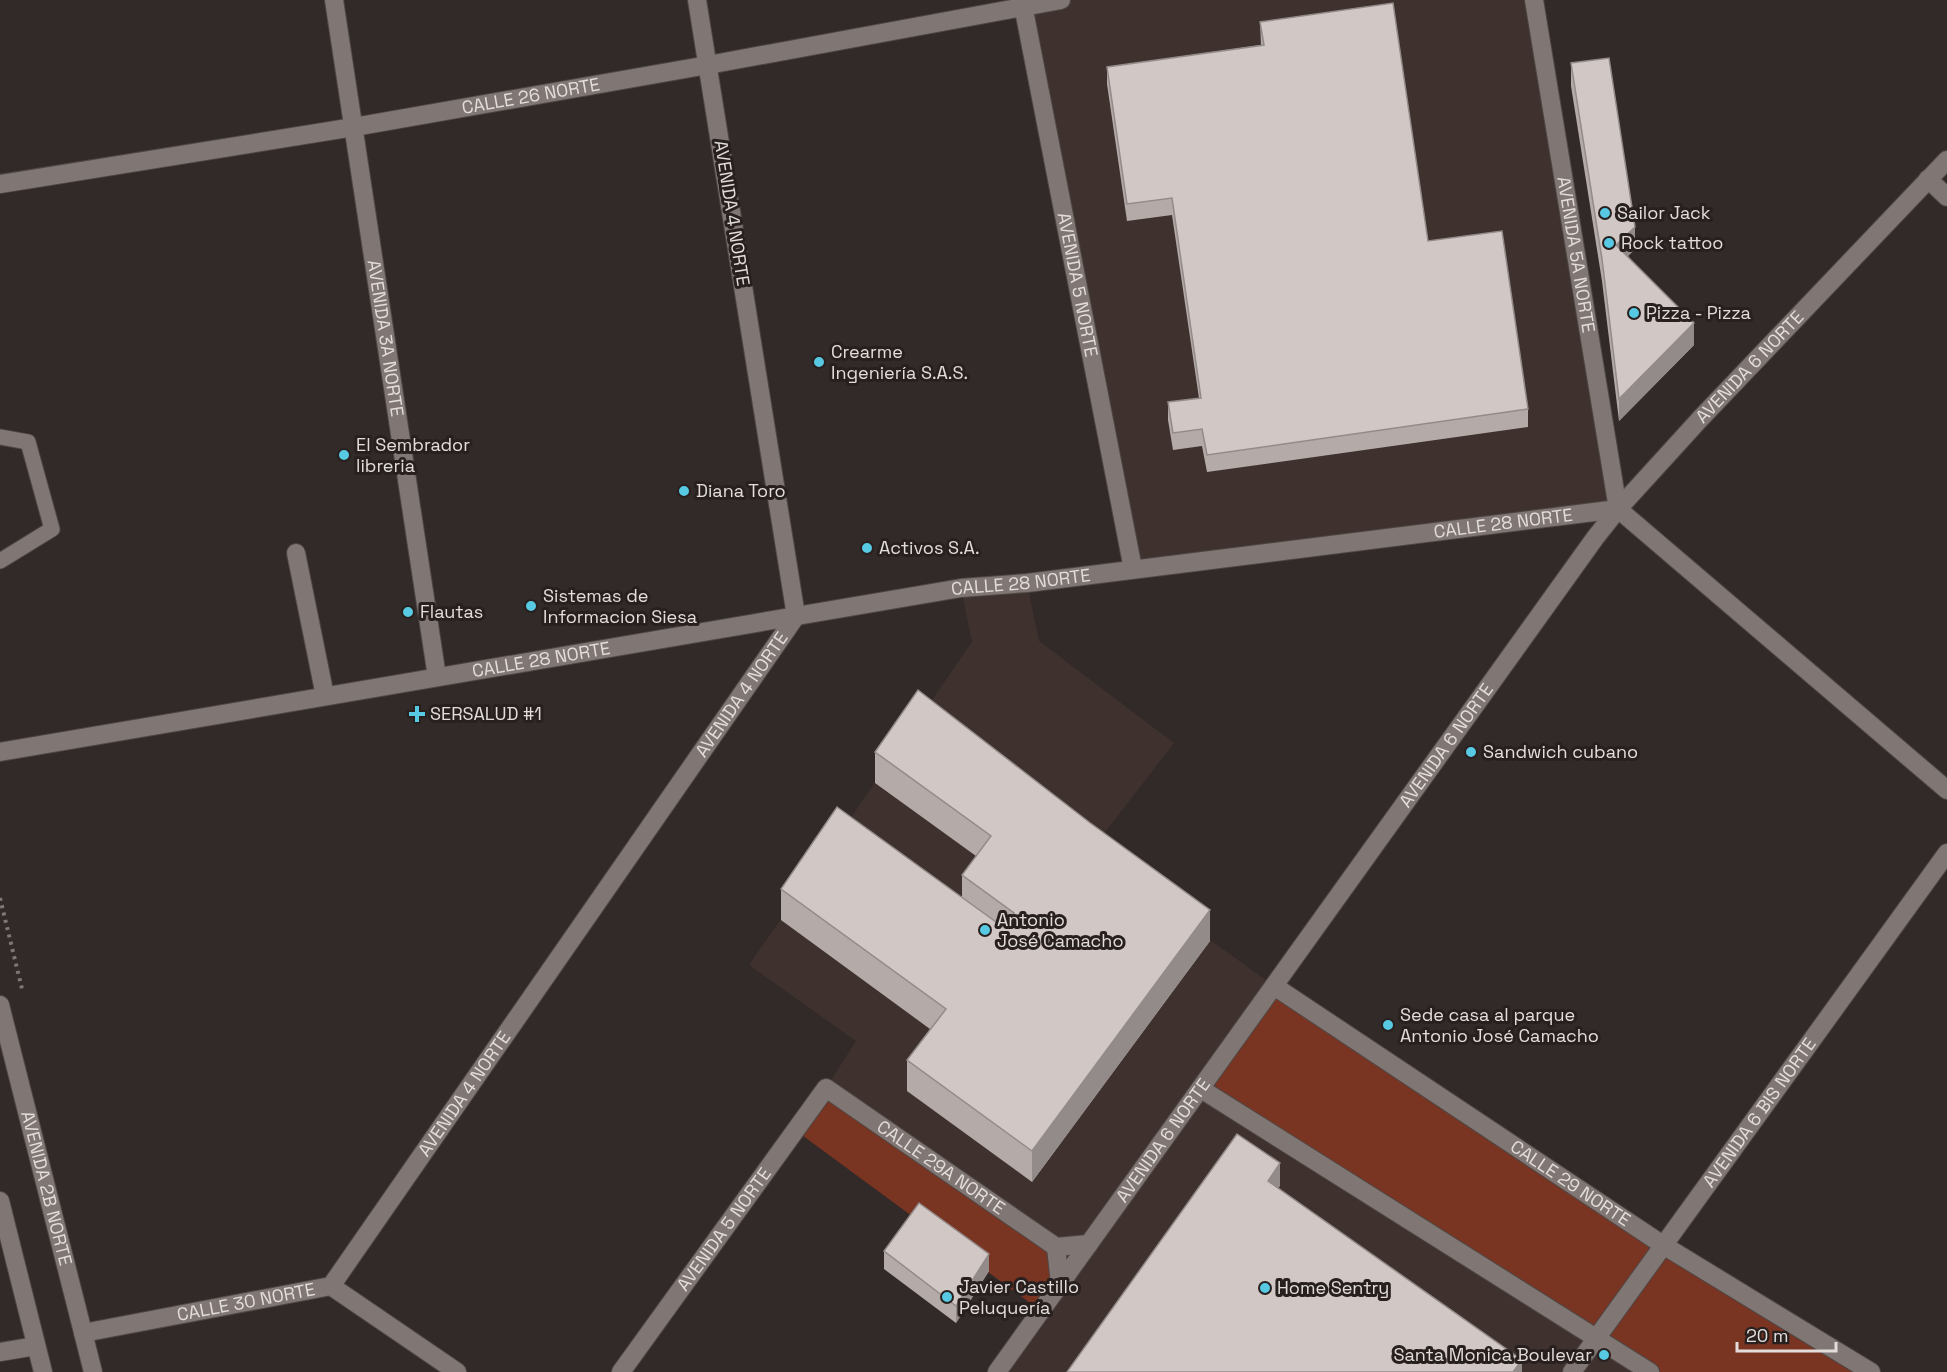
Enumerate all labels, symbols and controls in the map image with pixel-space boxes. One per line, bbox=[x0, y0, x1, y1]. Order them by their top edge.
street label: CALLE 26 NORTE bbox=[460, 72, 601, 119]
street label: AVENIDA 4 NORTE bbox=[710, 138, 755, 287]
street label: AVENIDA 5A NORTE bbox=[1552, 175, 1601, 334]
place label: Sailor Jack bbox=[1617, 201, 1711, 224]
marker: Sailor Jack bbox=[1598, 206, 1612, 220]
street label: AVENIDA 5 NORTE bbox=[1053, 210, 1103, 359]
place label: Rock tattoo bbox=[1621, 231, 1723, 254]
marker: Rock tattoo bbox=[1602, 236, 1616, 250]
street label: AVENIDA 3A NORTE bbox=[363, 258, 409, 418]
place label: Pizza - Pizza bbox=[1646, 301, 1751, 324]
street label: AVENIDA 6 NORTE bbox=[1690, 305, 1808, 428]
marker: Pizza - Pizza bbox=[1627, 306, 1641, 320]
place label: Crearme Ingeniería S.A.S. bbox=[831, 340, 968, 384]
marker: Crearme Ingeniería S.A.S. bbox=[812, 355, 826, 369]
place label: El Sembrador libreria bbox=[356, 433, 470, 477]
marker: El Sembrador libreria bbox=[337, 448, 351, 462]
place label: Diana Toro bbox=[696, 479, 786, 502]
marker: Diana Toro bbox=[677, 484, 691, 498]
street label: CALLE 28 NORTE bbox=[1432, 503, 1574, 543]
place label: Activos S.A. bbox=[879, 536, 979, 559]
marker: Activos S.A. bbox=[860, 541, 874, 555]
street label: CALLE 28 NORTE bbox=[949, 563, 1092, 600]
place label: Sistemas de Informacion Siesa bbox=[543, 584, 697, 628]
marker: Sistemas de Informacion Siesa bbox=[524, 599, 538, 613]
place label: Flautas bbox=[420, 600, 483, 623]
marker: Flautas bbox=[401, 605, 415, 619]
street label: AVENIDA 4 NORTE bbox=[690, 627, 793, 761]
street label: CALLE 28 NORTE bbox=[470, 636, 612, 682]
street label: AVENIDA 6 NORTE bbox=[1394, 679, 1498, 812]
place label: SERSALUD #1 bbox=[430, 702, 542, 725]
marker: SERSALUD #1 bbox=[408, 705, 426, 723]
place label: Sandwich cubano bbox=[1483, 740, 1638, 763]
marker: Sandwich cubano bbox=[1464, 745, 1478, 759]
place label: Antonio José Camacho bbox=[997, 908, 1124, 952]
marker: Antonio José Camacho bbox=[978, 923, 992, 937]
place label: Sede casa al parque Antonio José Camacho bbox=[1400, 1003, 1599, 1047]
marker: Sede casa al parque Antonio José Camacho bbox=[1381, 1018, 1395, 1032]
street label: AVENIDA 4 NORTE bbox=[413, 1026, 515, 1161]
street label: AVENIDA 6 BIS NORTE bbox=[1697, 1033, 1821, 1192]
street label: AVENIDA 6 NORTE bbox=[1110, 1074, 1215, 1207]
street label: AVENIDA 2B NORTE bbox=[16, 1108, 78, 1268]
street label: CALLE 29A NORTE bbox=[873, 1115, 1010, 1219]
street label: CALLE 29 NORTE bbox=[1506, 1135, 1635, 1231]
street label: AVENIDA 5 NORTE bbox=[671, 1163, 776, 1295]
place label: Javier Castillo Peluquería bbox=[959, 1275, 1079, 1319]
place label: Home Sentry bbox=[1277, 1276, 1389, 1299]
street label: CALLE 30 NORTE bbox=[175, 1277, 317, 1326]
marker: Home Sentry bbox=[1258, 1281, 1272, 1295]
marker: Javier Castillo Peluquería bbox=[940, 1290, 954, 1304]
scale bar bbox=[1737, 1315, 1836, 1353]
text: 20 m bbox=[1746, 1324, 1789, 1347]
place label: Santa Monica Boulevar bbox=[1393, 1343, 1592, 1366]
marker: Santa Monica Boulevar bbox=[1597, 1348, 1611, 1362]

